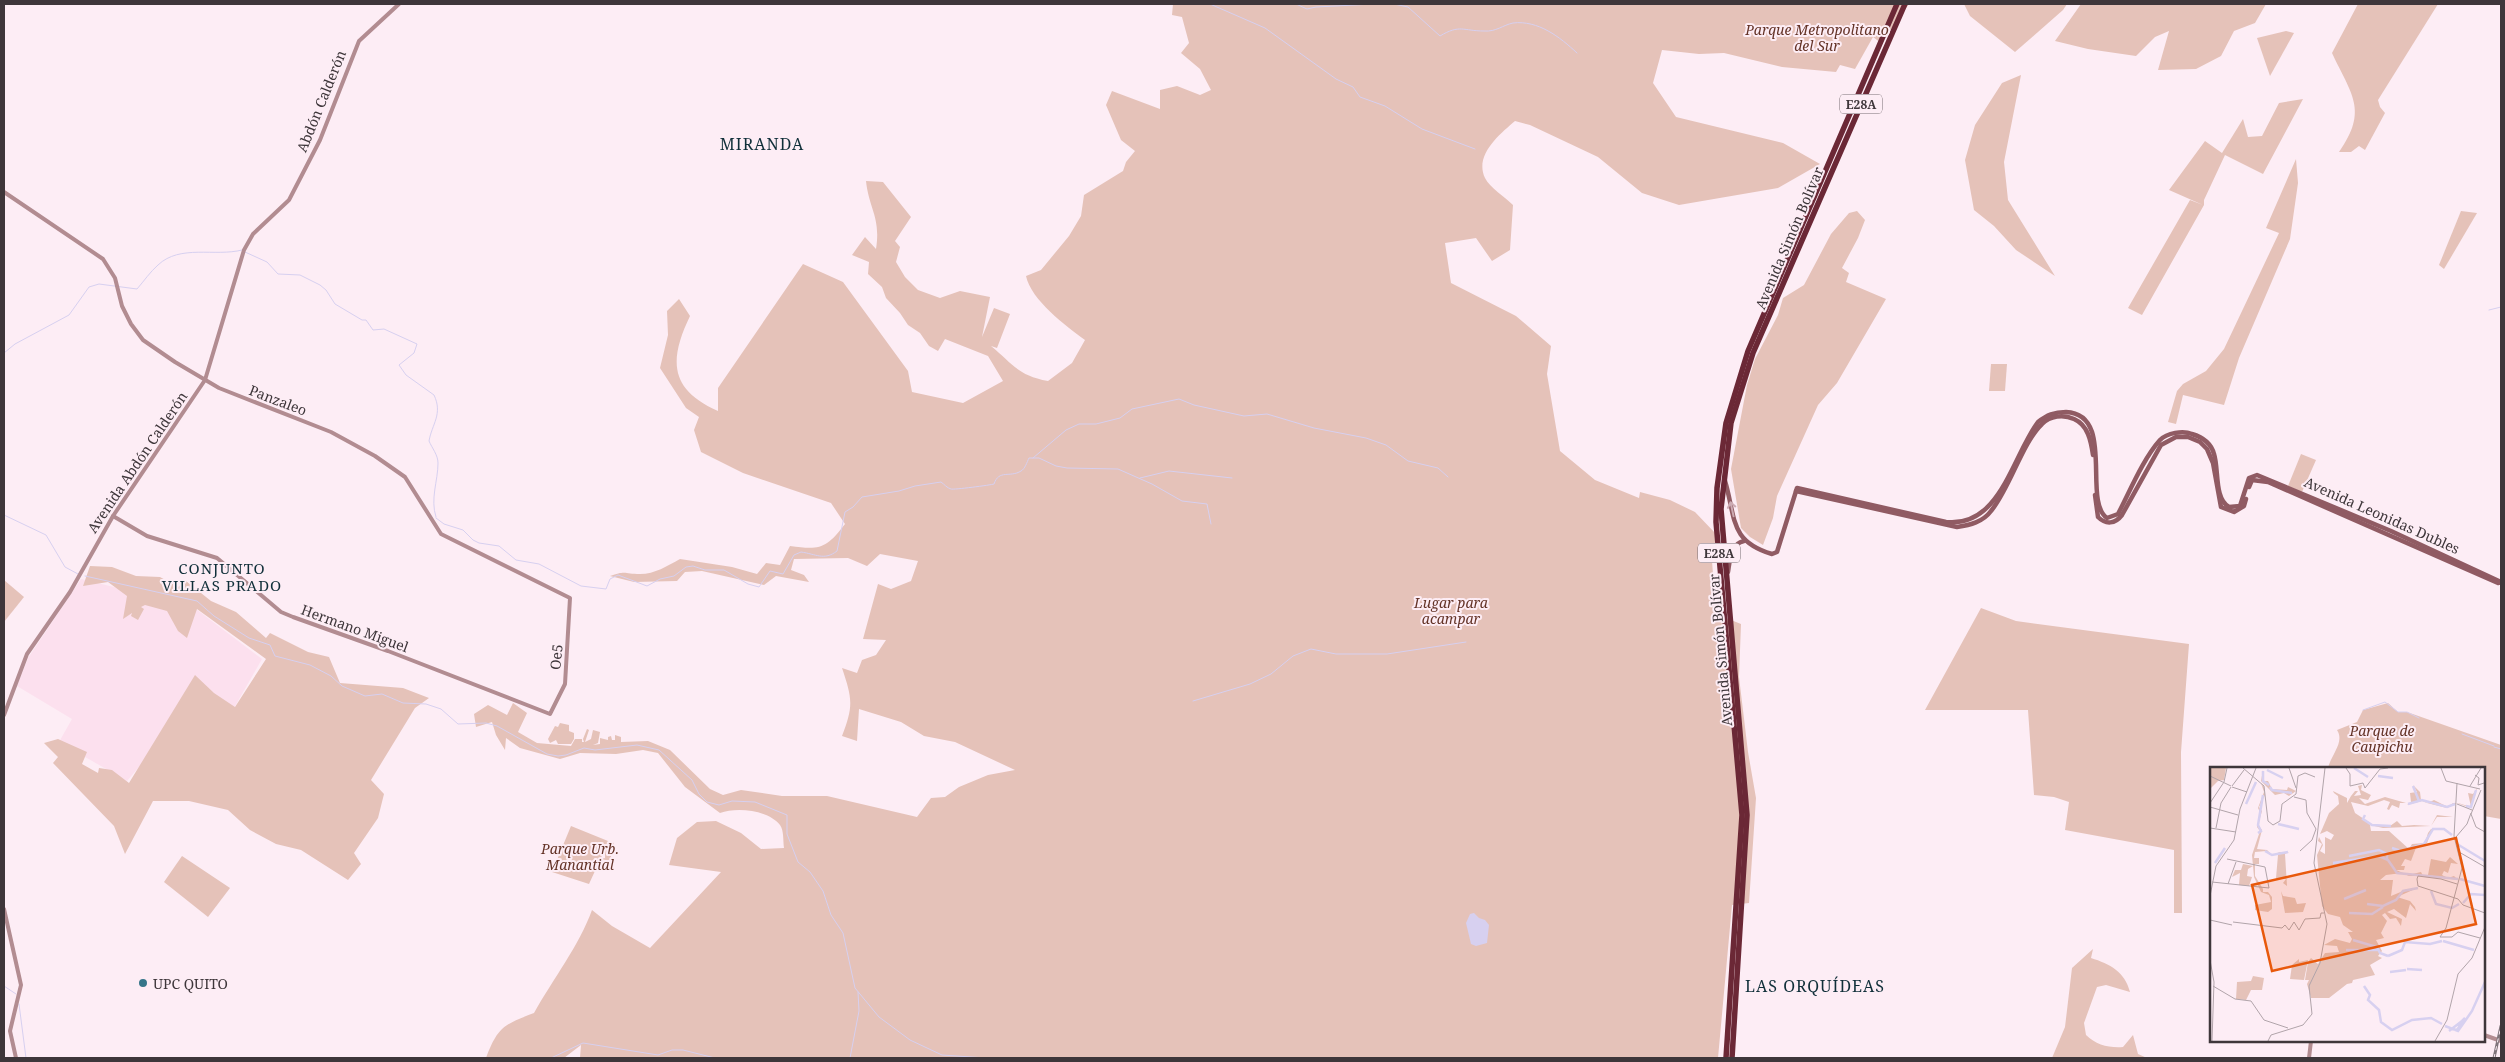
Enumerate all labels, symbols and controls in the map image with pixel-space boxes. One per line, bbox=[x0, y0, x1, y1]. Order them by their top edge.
park label: Parque Metropolitano del Sur bbox=[1744, 20, 1889, 55]
street label: Abdón Calderón bbox=[292, 47, 350, 155]
road number: E28A bbox=[1840, 95, 1882, 114]
district label: MIRANDA bbox=[720, 133, 804, 155]
street label: Avenida Simón Bolívar bbox=[1750, 164, 1828, 312]
street label: Panzaleo bbox=[246, 380, 310, 420]
street label: Avenida Abdón Calderón bbox=[83, 388, 191, 536]
street label: Avenida Leonidas Dubles bbox=[2301, 472, 2463, 558]
one-way arrow bbox=[1727, 501, 1736, 517]
road number: E28A bbox=[1698, 544, 1740, 562]
district label: CONJUNTO VILLAS PRADO bbox=[162, 558, 282, 595]
street label: Avenida Simón Bolívar bbox=[1704, 573, 1736, 727]
park label: Lugar para acampar bbox=[1413, 593, 1489, 628]
street label: Hermano Miguel bbox=[299, 600, 412, 656]
street label: Oe5 bbox=[545, 643, 567, 671]
park label: Parque de Caupichu bbox=[2349, 721, 2415, 756]
inset map bbox=[2210, 767, 2485, 1042]
park label: Parque Urb. Manantial bbox=[540, 839, 619, 874]
place label: UPC QUITO bbox=[153, 974, 228, 993]
district label: LAS ORQUÍDEAS bbox=[1745, 975, 1885, 997]
marker: UPC QUITO bbox=[137, 977, 149, 989]

